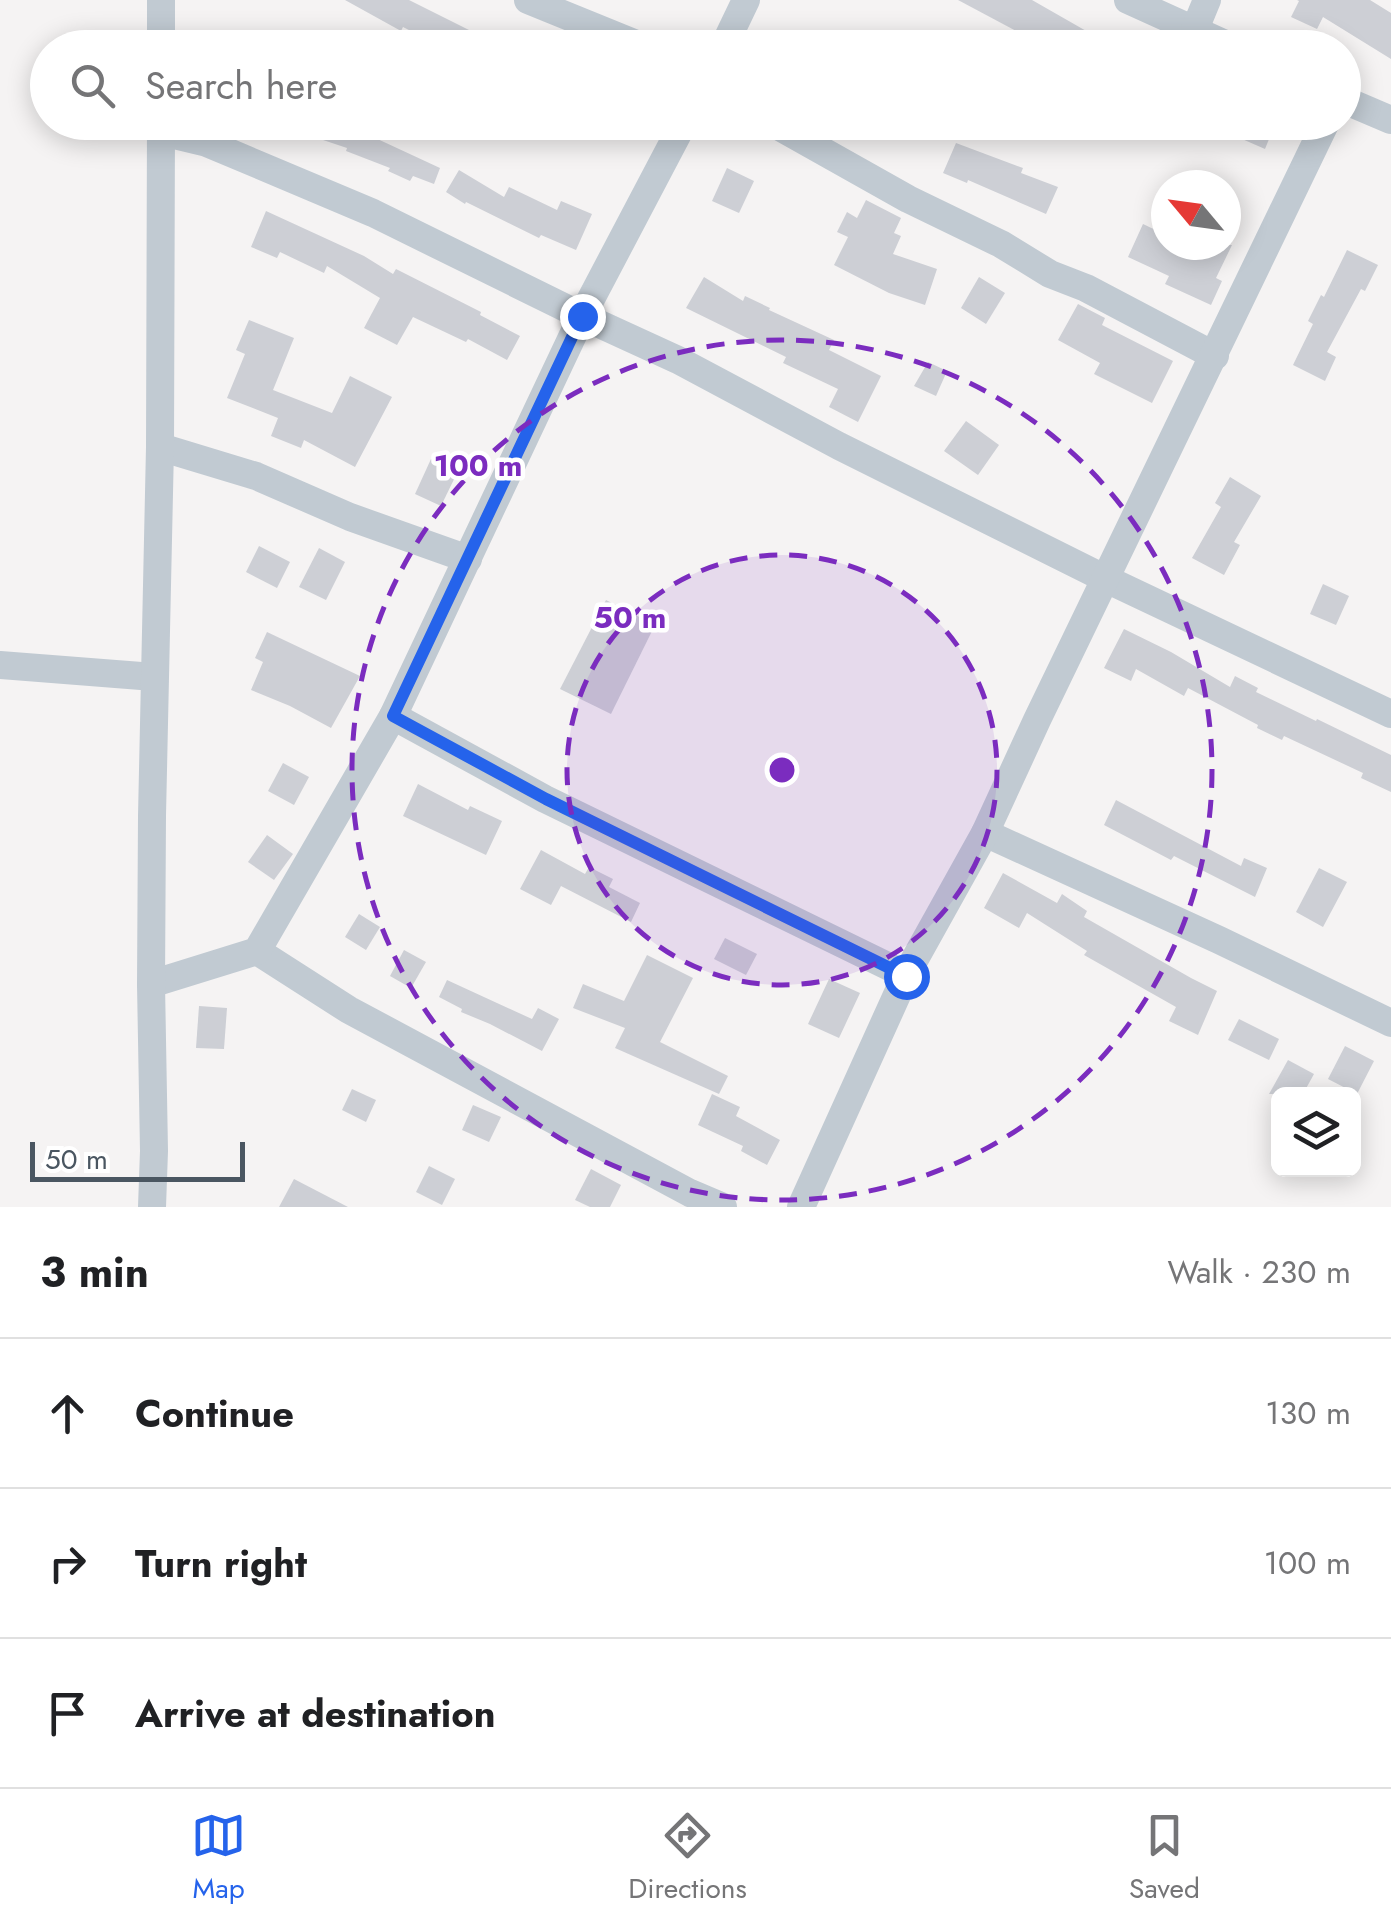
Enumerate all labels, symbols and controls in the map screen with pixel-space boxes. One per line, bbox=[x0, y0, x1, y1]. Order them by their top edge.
search box bbox=[30, 30, 1361, 140]
icon: search bbox=[65, 58, 120, 113]
text: Search here bbox=[145, 58, 337, 113]
north arrow bbox=[1151, 170, 1241, 260]
route end bbox=[560, 294, 606, 340]
text: 100 m bbox=[434, 444, 522, 487]
text: 50 m bbox=[594, 596, 666, 639]
centre of rings bbox=[764, 752, 800, 788]
route start bbox=[884, 954, 930, 1000]
map controls bbox=[1271, 1087, 1361, 1177]
button: layers bbox=[1271, 1087, 1361, 1177]
scale bar bbox=[30, 1137, 245, 1182]
text: 50 m bbox=[45, 1139, 108, 1180]
text: 3 min bbox=[40, 1242, 149, 1303]
text: Walk · 230 m bbox=[1167, 1249, 1351, 1295]
icon: ahead bbox=[40, 1386, 95, 1441]
text: Continue bbox=[135, 1386, 294, 1441]
text: 130 m bbox=[1265, 1390, 1351, 1436]
icon: right bbox=[40, 1536, 95, 1591]
text: Turn right bbox=[135, 1536, 307, 1591]
text: 100 m bbox=[1264, 1540, 1351, 1586]
icon: arrive bbox=[40, 1686, 95, 1741]
text: Arrive at destination bbox=[135, 1686, 496, 1741]
tab: Map bbox=[191, 1808, 246, 1909]
tab: Directions bbox=[628, 1808, 747, 1909]
tab: Saved bbox=[1129, 1808, 1200, 1909]

